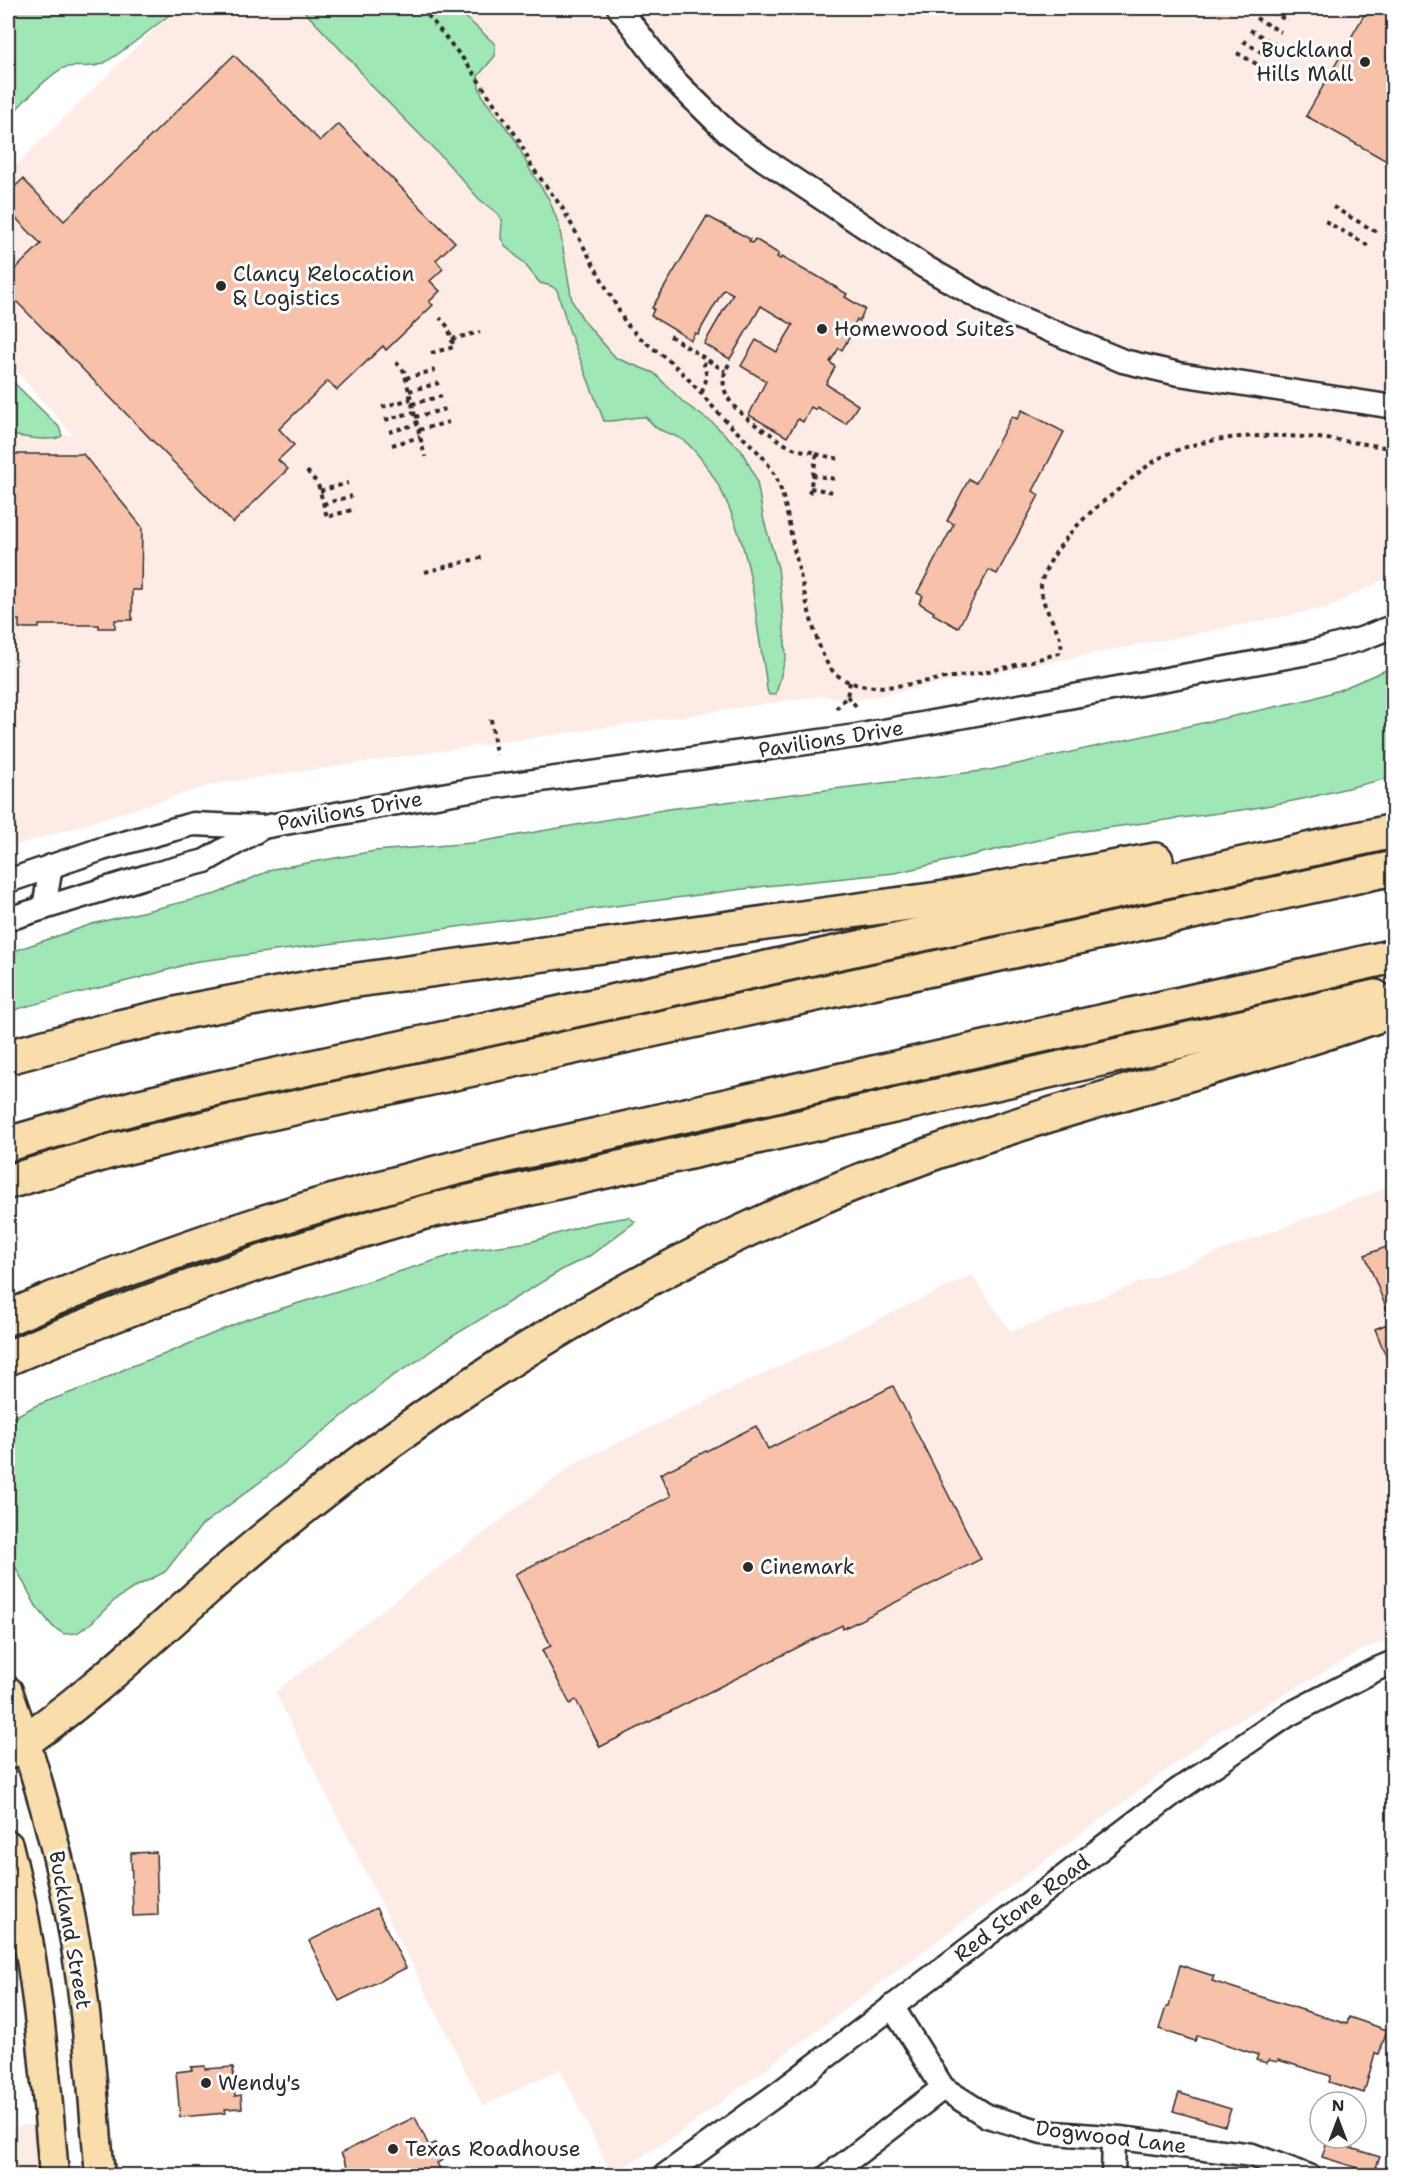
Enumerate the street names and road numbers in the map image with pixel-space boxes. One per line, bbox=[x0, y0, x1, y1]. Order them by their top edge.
street label: Pavilions Drive bbox=[756, 714, 906, 764]
street label: Pavilions Drive bbox=[275, 784, 425, 838]
street label: Red Stone Road bbox=[948, 1848, 1096, 1968]
street label: Buckland Street bbox=[42, 1849, 98, 2011]
street label: Dogwood Lane bbox=[1034, 2114, 1188, 2160]

